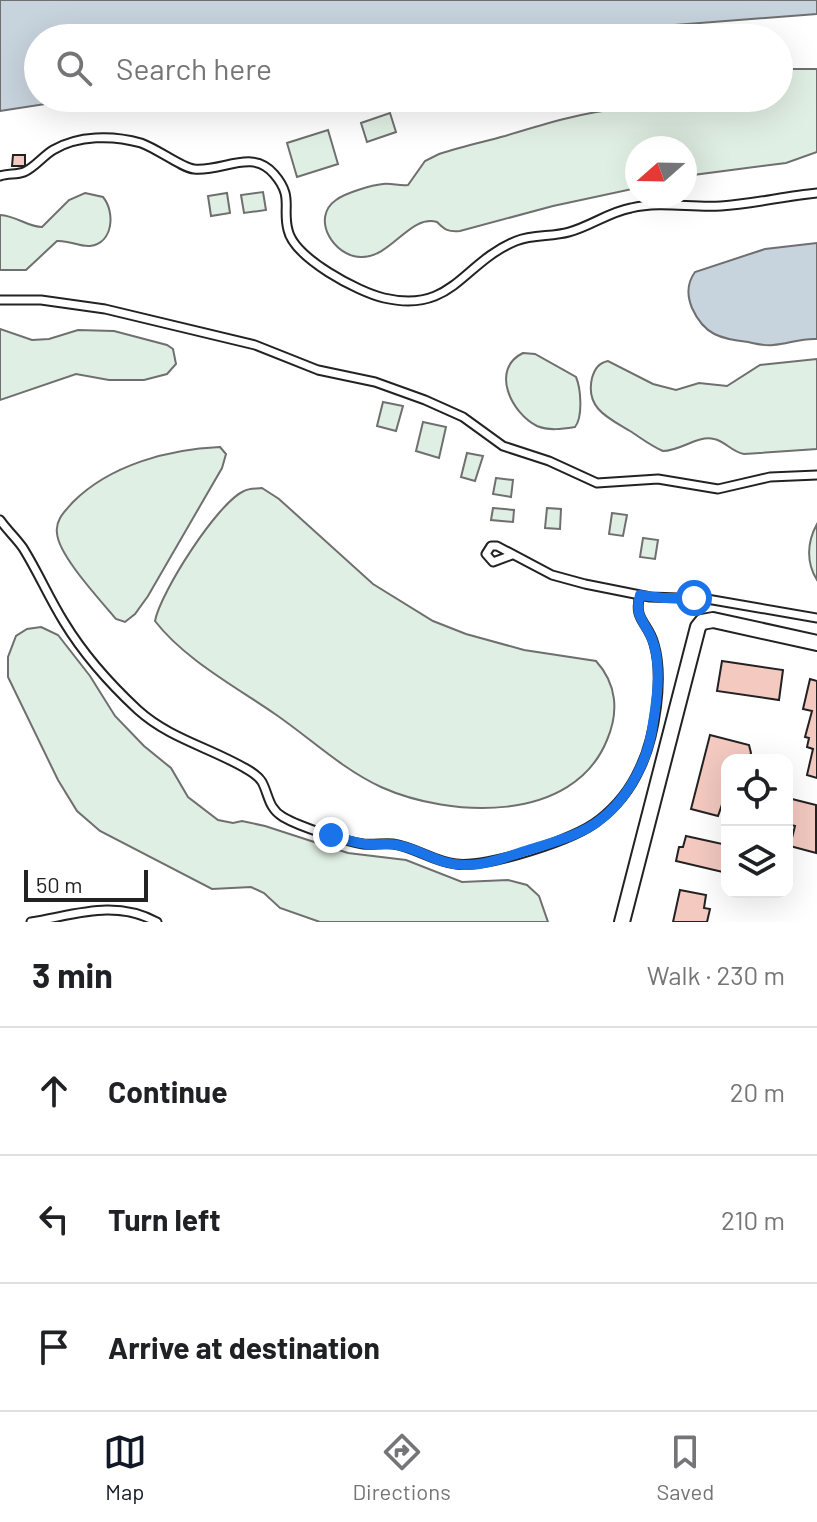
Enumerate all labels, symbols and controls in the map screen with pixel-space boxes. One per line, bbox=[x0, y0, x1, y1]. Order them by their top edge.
search box bbox=[24, 24, 793, 112]
icon: search bbox=[52, 46, 96, 90]
text: Search here bbox=[116, 50, 272, 86]
north arrow bbox=[625, 136, 697, 208]
route start bbox=[676, 580, 712, 616]
map controls bbox=[721, 754, 793, 898]
button: locate bbox=[721, 754, 793, 826]
route end bbox=[313, 817, 349, 853]
button: layers bbox=[721, 826, 793, 898]
scale bar bbox=[24, 866, 148, 902]
text: 50 m bbox=[36, 871, 82, 897]
text: 3 min bbox=[32, 954, 113, 995]
text: Walk · 230 m bbox=[647, 959, 785, 990]
icon: ahead bbox=[32, 1069, 76, 1113]
text: Continue bbox=[108, 1073, 228, 1109]
text: 20 m bbox=[730, 1076, 785, 1107]
icon: left bbox=[32, 1197, 76, 1241]
text: Turn left bbox=[108, 1201, 221, 1237]
text: 210 m bbox=[721, 1204, 785, 1235]
icon: arrive bbox=[32, 1325, 76, 1369]
text: Arrive at destination bbox=[108, 1329, 380, 1365]
tab: Map bbox=[103, 1430, 147, 1504]
tab: Directions bbox=[352, 1430, 451, 1504]
tab: Saved bbox=[656, 1430, 714, 1504]

